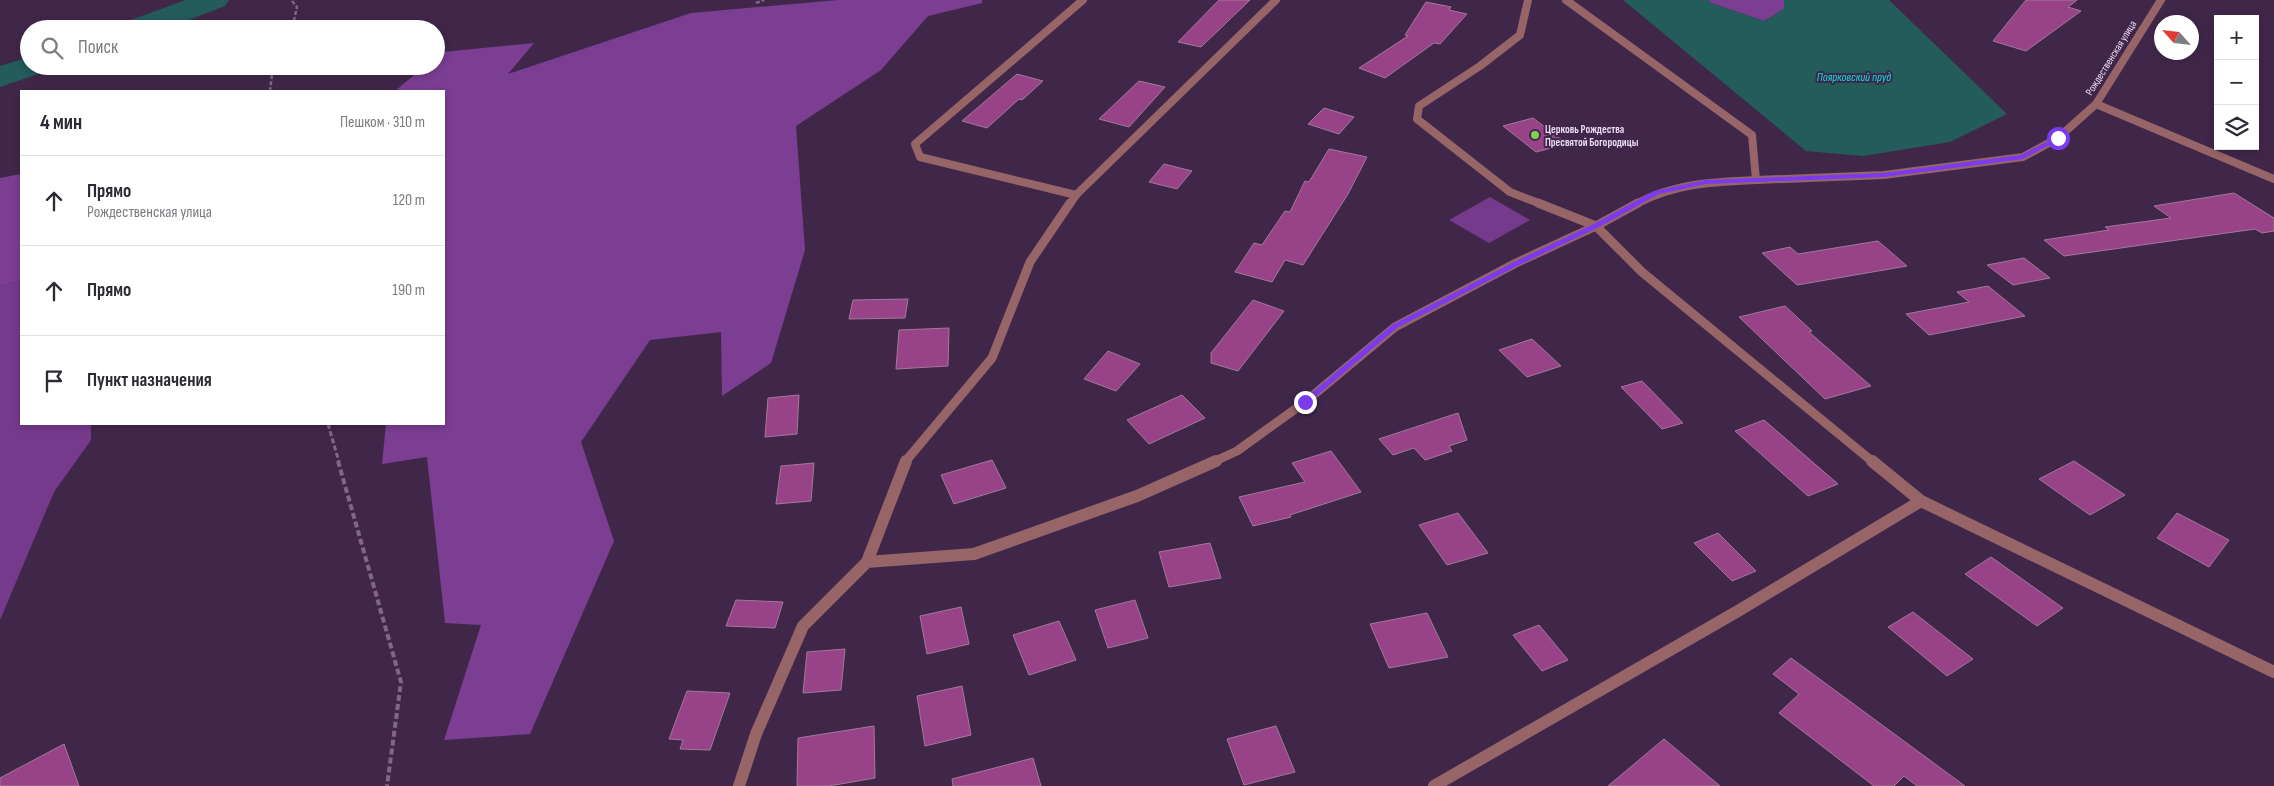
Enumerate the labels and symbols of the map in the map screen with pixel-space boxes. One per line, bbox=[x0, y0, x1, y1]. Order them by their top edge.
north arrow bbox=[2154, 15, 2199, 60]
street label: Рождественская улица bbox=[2083, 18, 2139, 98]
water label: Поярковский пруд bbox=[1817, 70, 1891, 85]
place label: Церковь Рождества Пресвятой Богородицы bbox=[1545, 123, 1639, 149]
route start bbox=[2047, 127, 2070, 150]
marker: Церковь Рождества Пресвятой Богородицы bbox=[1529, 129, 1541, 141]
route end bbox=[1294, 391, 1317, 414]

